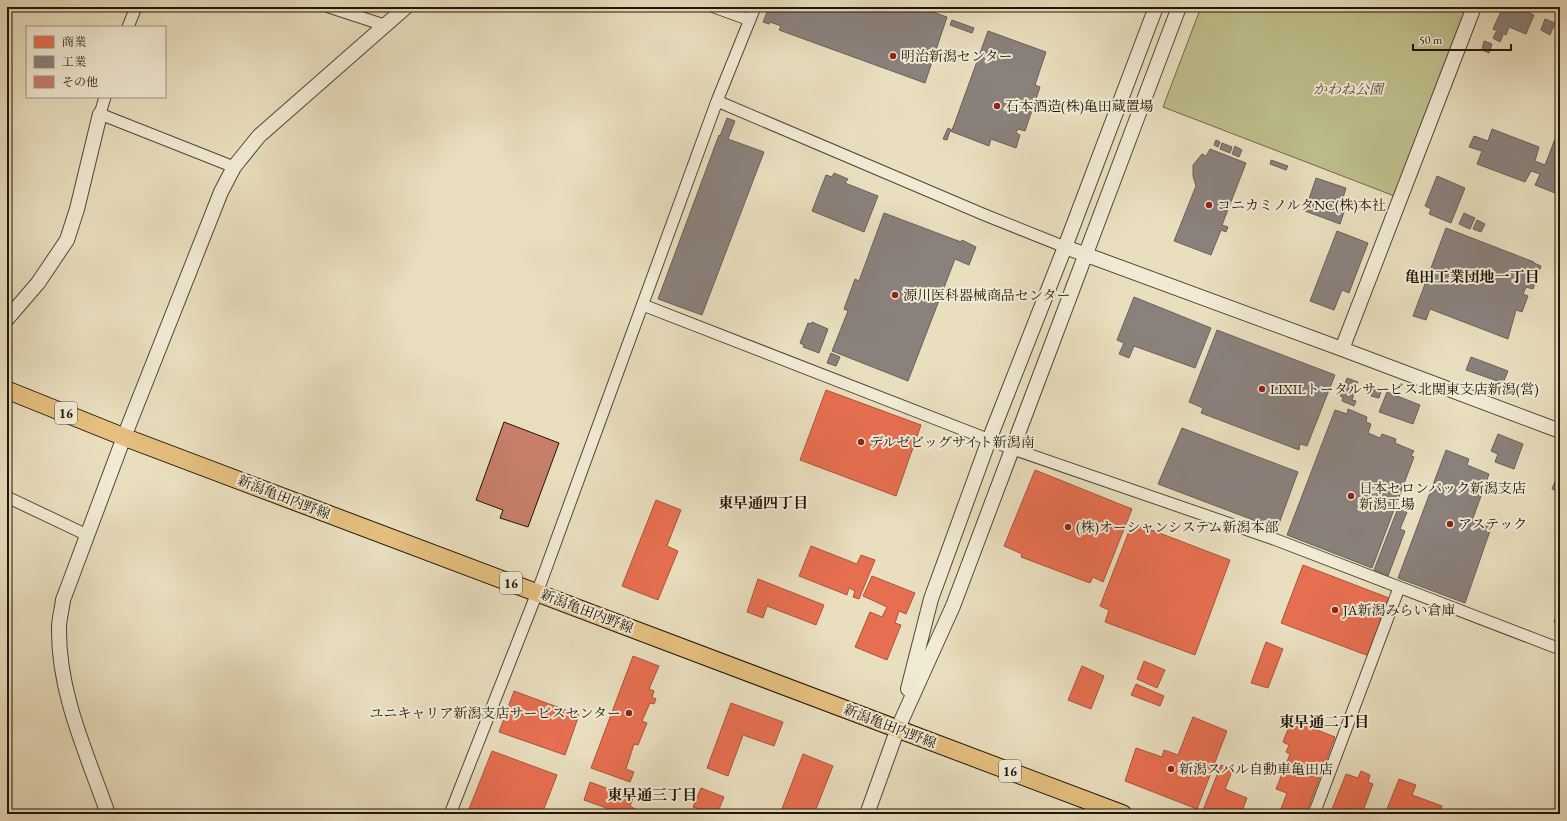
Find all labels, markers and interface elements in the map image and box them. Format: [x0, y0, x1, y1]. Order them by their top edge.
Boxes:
legend [26, 26, 166, 98]
scale bar [1413, 26, 1511, 52]
text: 50 m [1419, 32, 1443, 48]
text: 商業 [62, 34, 86, 50]
place label: 明治新潟センター [901, 47, 1012, 65]
marker: 明治新潟センター [888, 51, 898, 61]
text: 工業 [62, 54, 86, 70]
text: その他 [62, 74, 98, 90]
park label: かわね公園 [1313, 80, 1385, 98]
place label: 石本酒造(株)亀田蔵置場 [1005, 97, 1154, 115]
marker: 石本酒造(株)亀田蔵置場 [992, 101, 1002, 111]
place label: コニカミノルタNC(株)本社 [1217, 196, 1386, 214]
marker: コニカミノルタNC(株)本社 [1204, 200, 1214, 210]
district label: 亀田工業団地一丁目 [1404, 267, 1540, 286]
place label: 源川医科器械商品センター [903, 286, 1070, 304]
marker: 源川医科器械商品センター [890, 290, 900, 300]
place label: LIXILトータルサービス北関東支店新潟(営) [1270, 380, 1539, 398]
marker: LIXILトータルサービス北関東支店新潟(営) [1257, 384, 1267, 394]
road number: 16 [55, 402, 77, 424]
place label: デルゼビッグサイト新潟南 [869, 433, 1035, 451]
marker: デルゼビッグサイト新潟南 [856, 437, 866, 447]
street label: 新潟亀田内野線 [235, 471, 333, 523]
place label: 日本セロンパック新潟支店 新潟工場 [1359, 479, 1526, 513]
marker: 日本セロンパック新潟支店 新潟工場 [1346, 491, 1356, 501]
district label: 東早通四丁目 [718, 493, 808, 512]
place label: アステック [1458, 515, 1527, 533]
place label: (株)オーシャンシステム新潟本部 [1076, 518, 1279, 536]
marker: アステック [1445, 519, 1455, 529]
marker: (株)オーシャンシステム新潟本部 [1063, 522, 1073, 532]
road number: 16 [500, 572, 522, 594]
street label: 新潟亀田内野線 [538, 585, 636, 637]
place label: JA新潟みらい倉庫 [1342, 601, 1455, 619]
marker: JA新潟みらい倉庫 [1330, 605, 1340, 615]
street label: 新潟亀田内野線 [841, 700, 939, 752]
place label: ユニキャリア新潟支店サービスセンター [370, 704, 621, 722]
marker: ユニキャリア新潟支店サービスセンター [624, 708, 634, 718]
district label: 東早通二丁目 [1279, 712, 1369, 731]
road number: 16 [999, 760, 1021, 782]
place label: 新潟スバル自動車亀田店 [1179, 760, 1333, 778]
marker: 新潟スバル自動車亀田店 [1166, 764, 1176, 774]
district label: 東早通三丁目 [607, 785, 697, 804]

